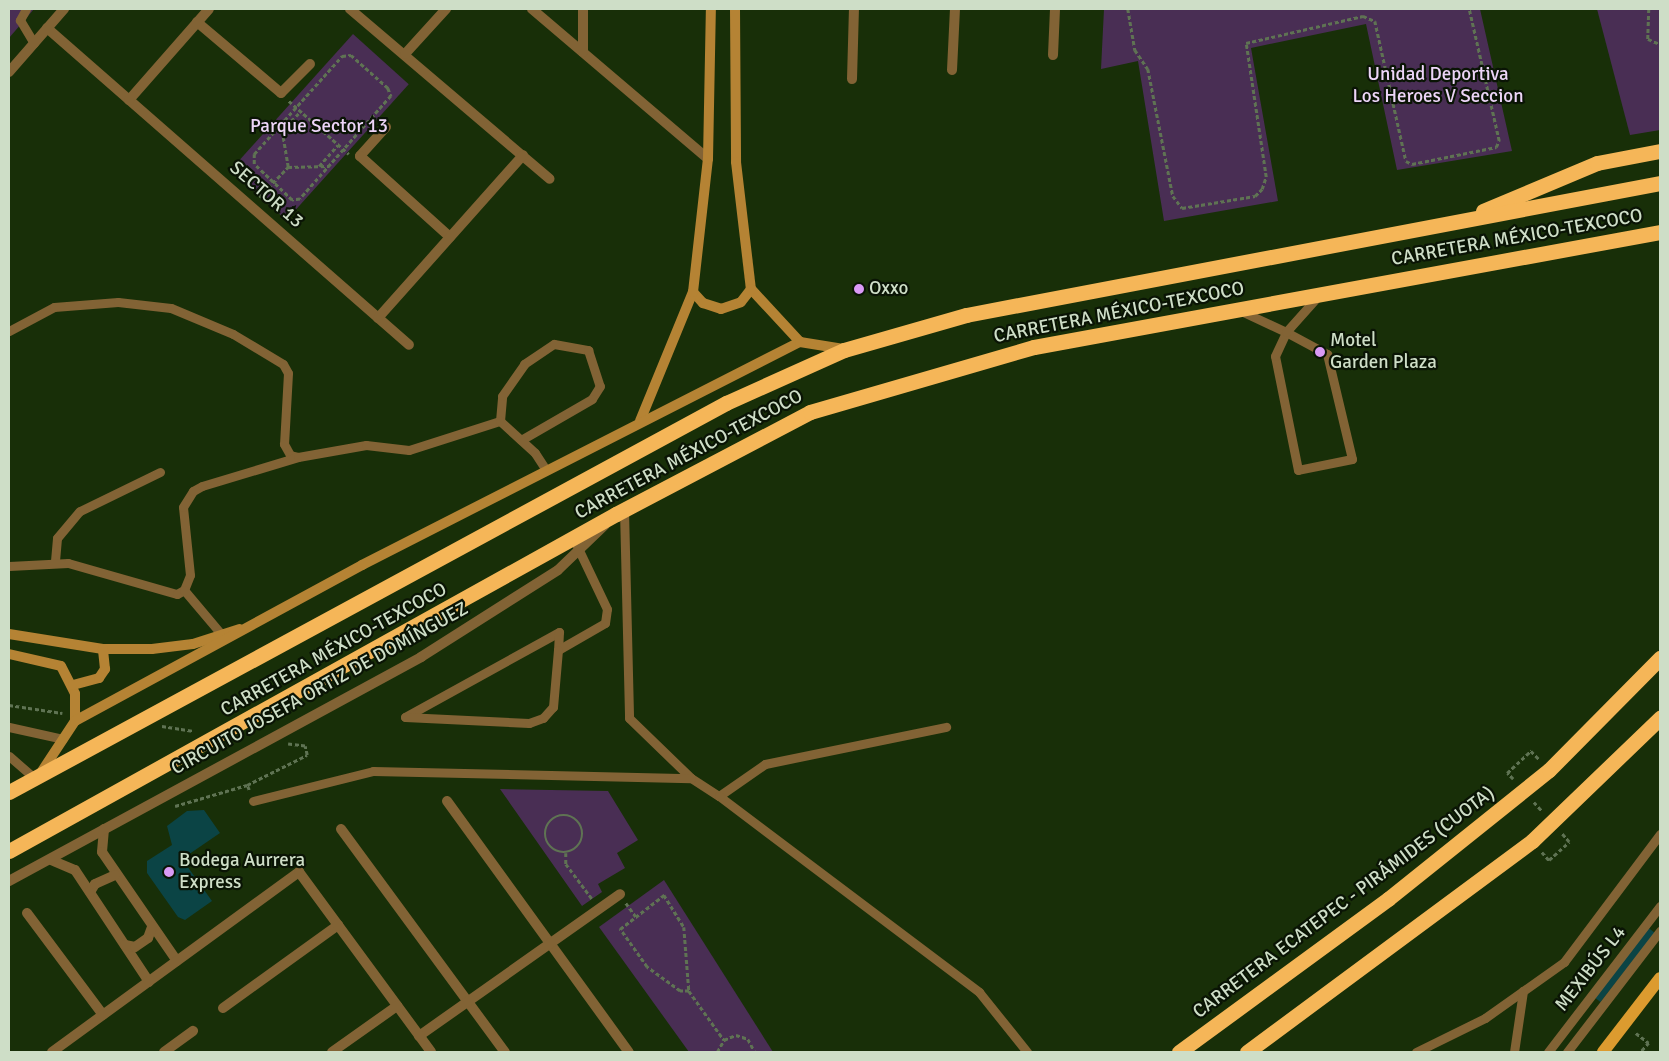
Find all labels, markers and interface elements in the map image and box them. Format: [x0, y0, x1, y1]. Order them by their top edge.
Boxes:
park label: Unidad Deportiva Los Heroes V Seccion [1352, 64, 1524, 108]
park label: Parque Sector 13 [250, 116, 388, 138]
street label: SECTOR 13 [225, 157, 307, 233]
street label: CARRETERA MÉXICO-TEXCOCO [1390, 205, 1644, 271]
place label: Oxxo [869, 278, 908, 300]
street label: CARRETERA MÉXICO-TEXCOCO [992, 278, 1246, 348]
marker: Oxxo [853, 283, 865, 295]
place label: Motel Garden Plaza [1330, 330, 1437, 374]
marker: Motel Garden Plaza [1314, 346, 1326, 358]
street label: CARRETERA MÉXICO-TEXCOCO [571, 385, 807, 525]
street label: CARRETERA MÉXICO-TEXCOCO [217, 578, 451, 722]
street label: CIRCUITO JOSEFA ORTIZ DE DOMÍNGUEZ [168, 598, 472, 780]
street label: CARRETERA ECATEPEC - PIRÁMIDES (CUOTA) [1189, 782, 1499, 1024]
place label: Bodega Aurrera Express [179, 850, 305, 894]
marker: Bodega Aurrera Express [163, 866, 175, 878]
street label: MEXIBÚS L4 [1551, 922, 1631, 1016]

